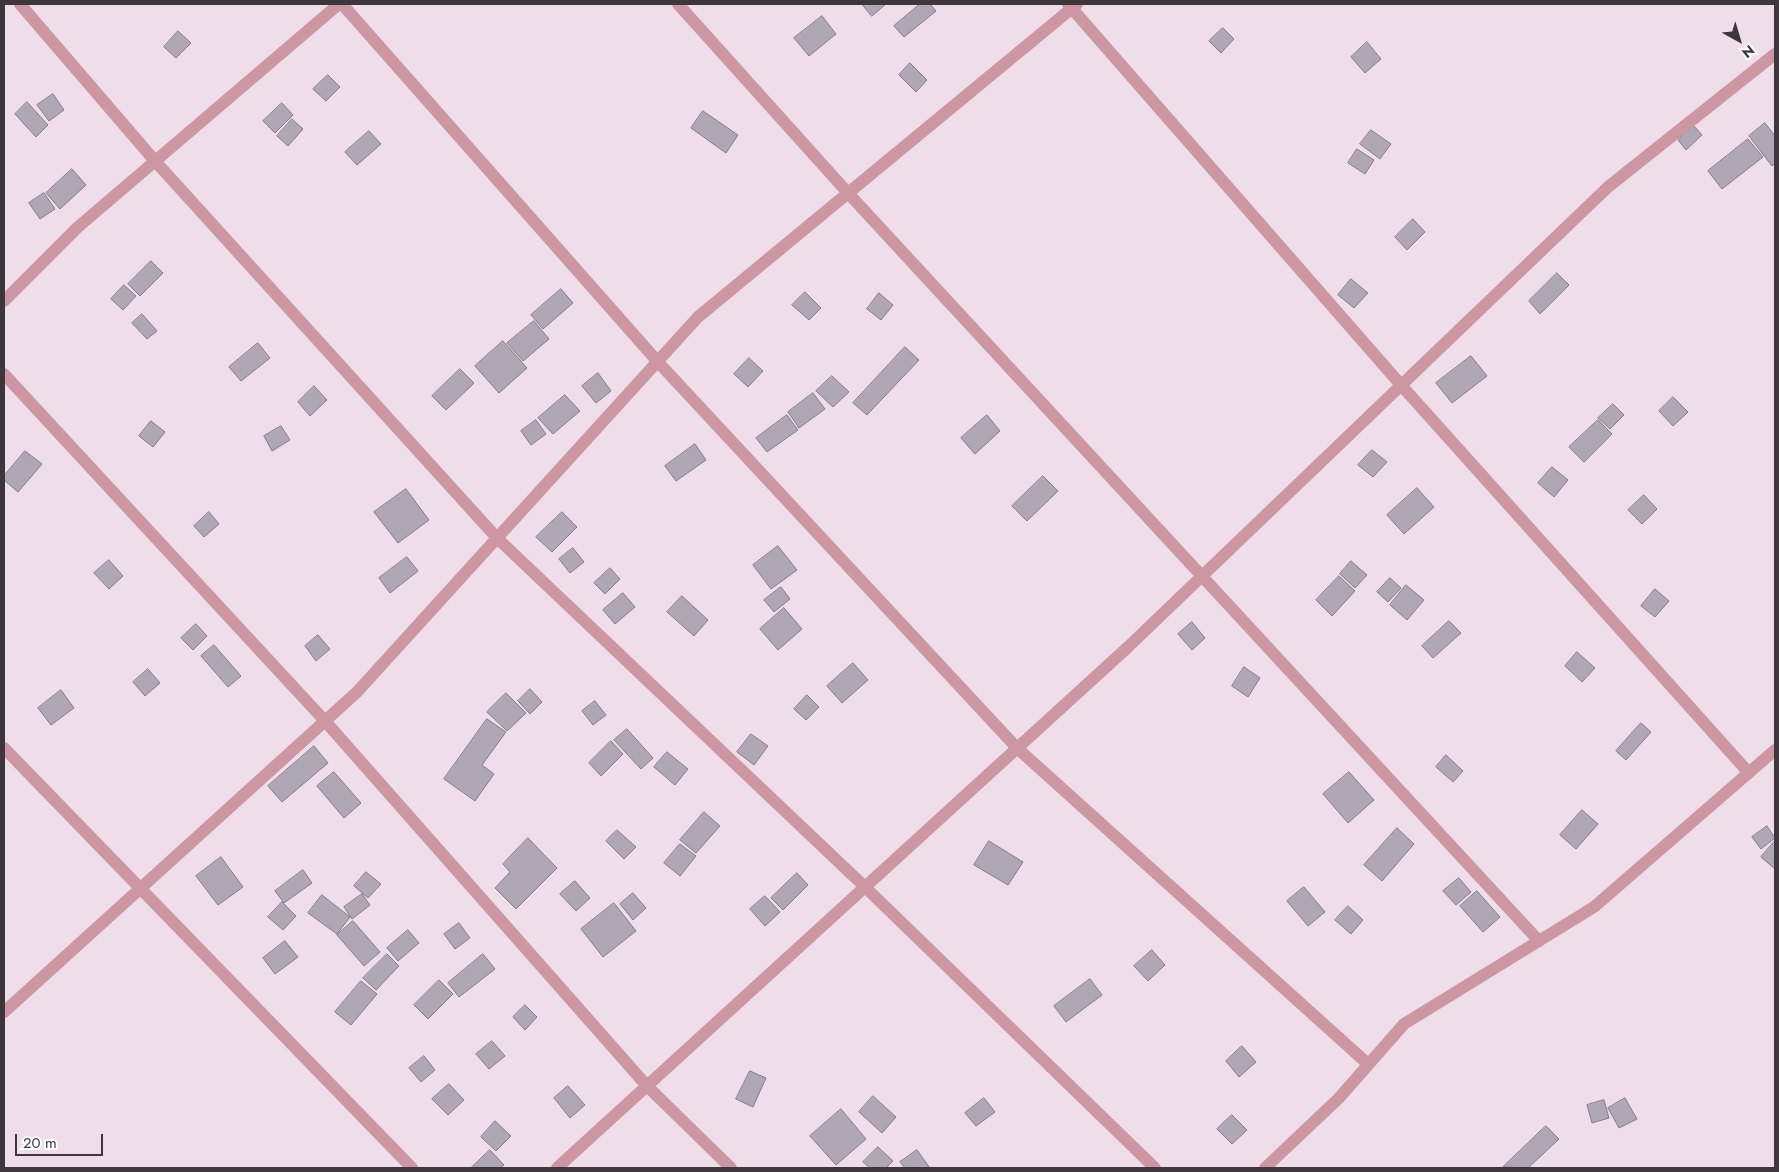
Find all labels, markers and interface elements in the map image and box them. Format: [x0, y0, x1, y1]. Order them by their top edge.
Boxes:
north arrow [1714, 15, 1764, 65]
text: N [1738, 40, 1759, 63]
scale bar [18, 1124, 105, 1156]
text: 20 m [23, 1132, 57, 1154]

